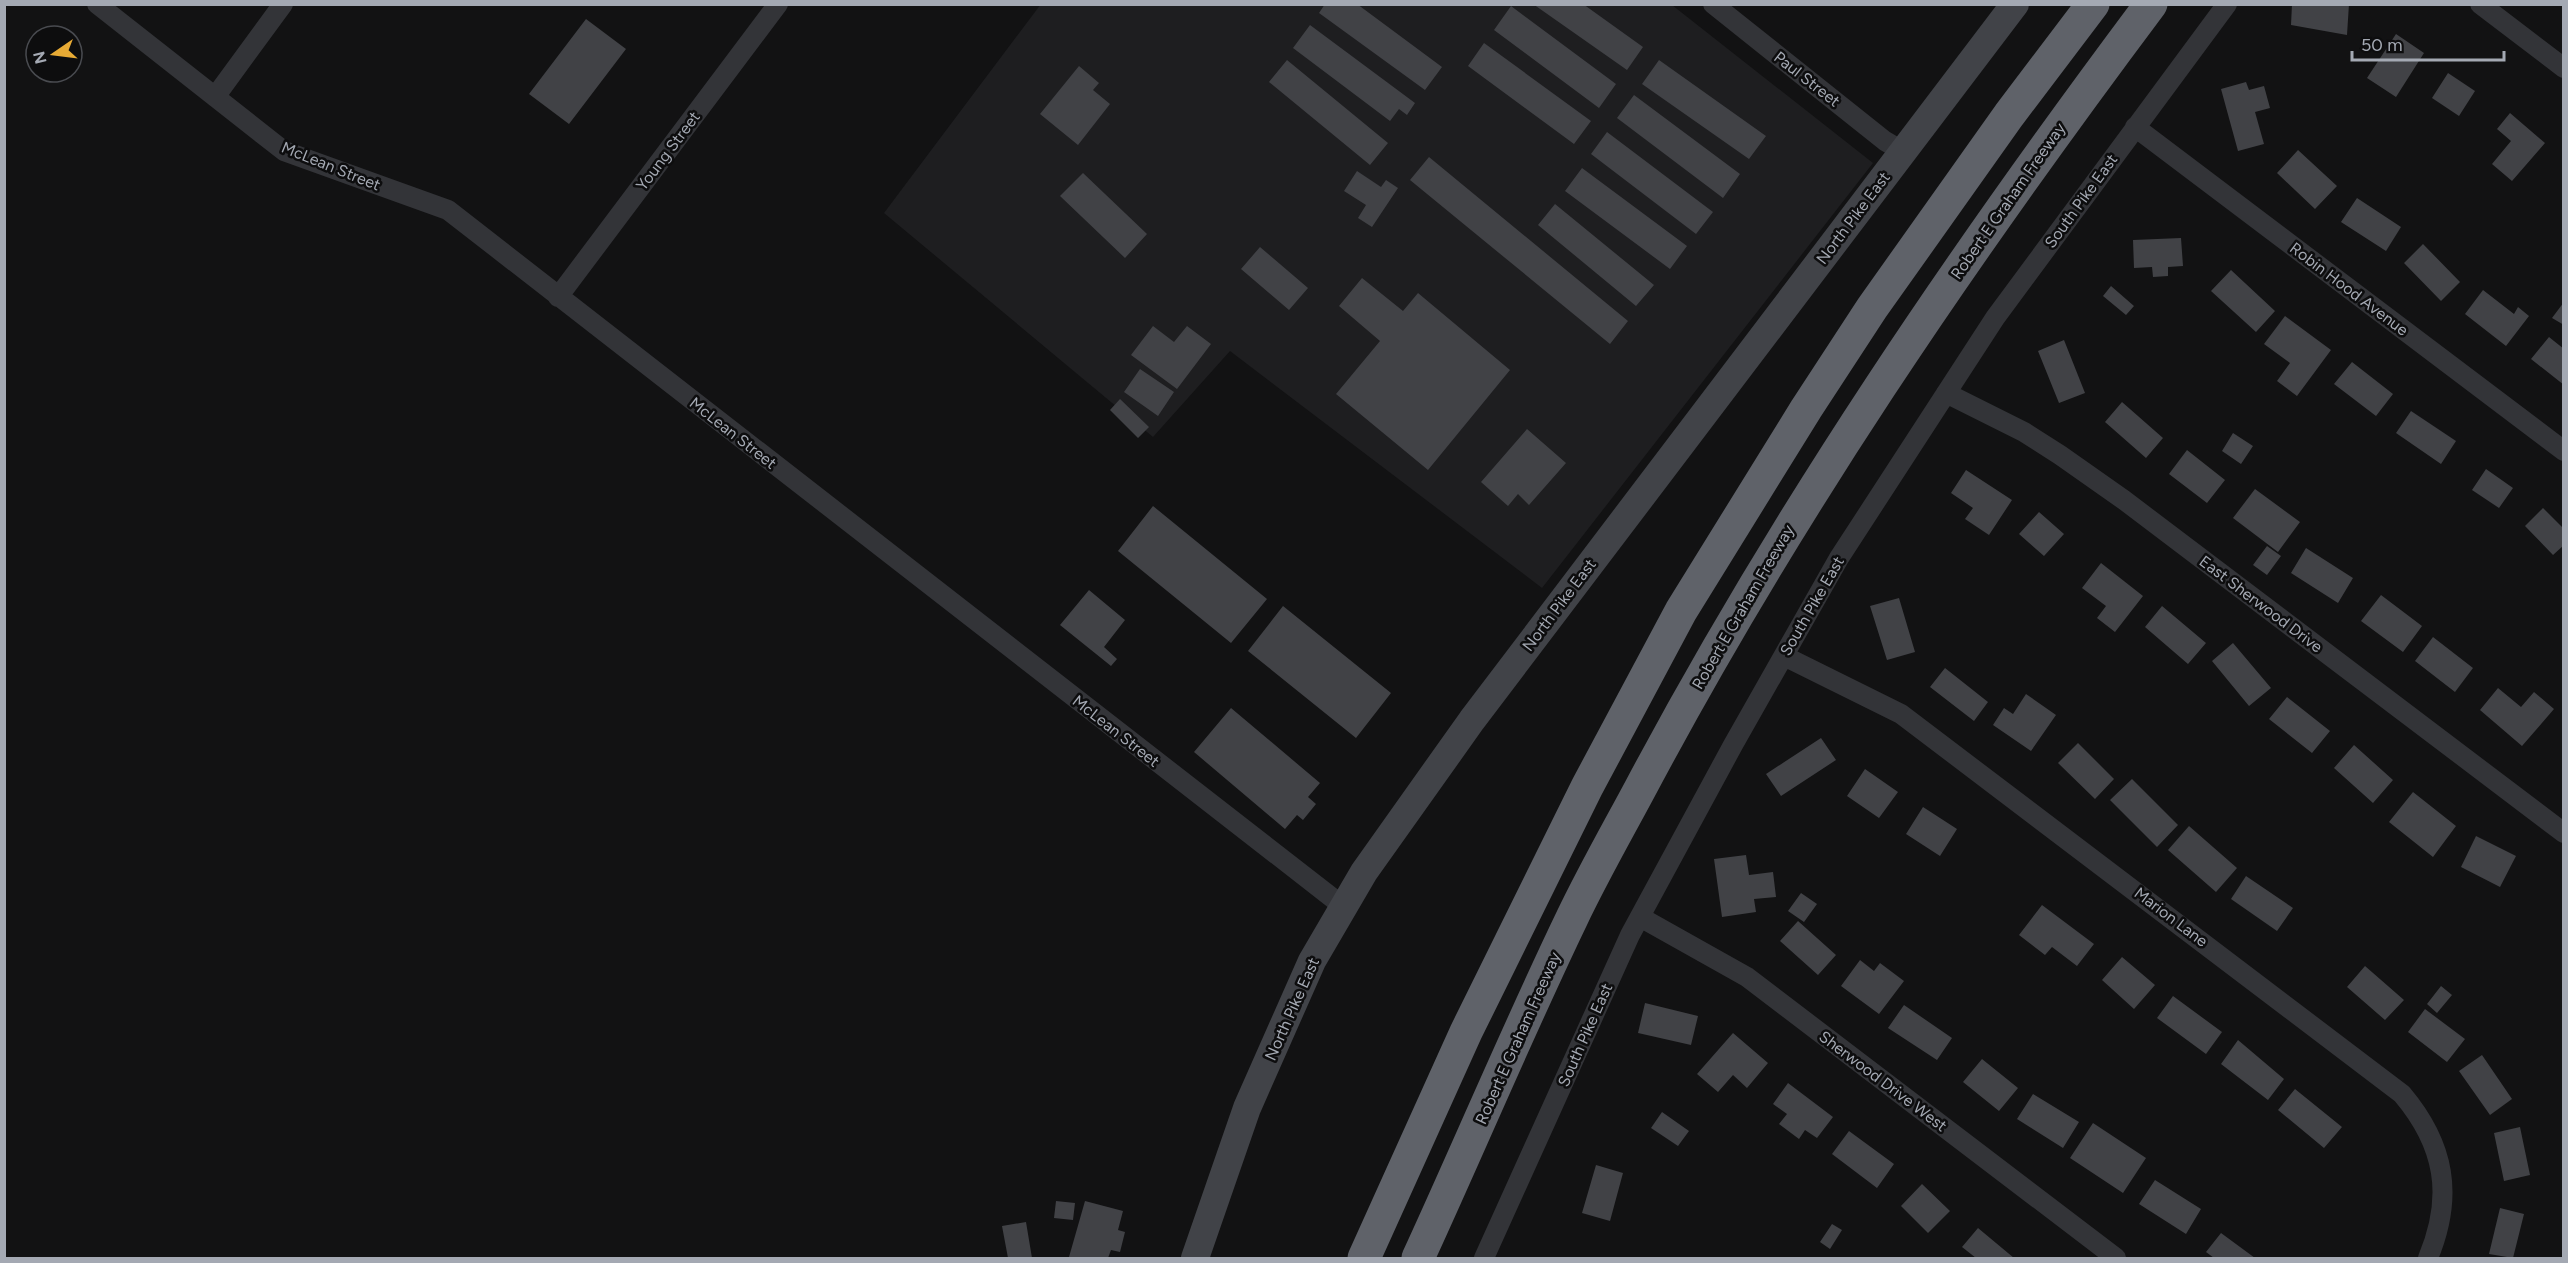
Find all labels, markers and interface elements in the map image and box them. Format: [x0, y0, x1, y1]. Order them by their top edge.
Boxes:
north arrow [24, 24, 84, 84]
scale bar [2352, 24, 2504, 62]
text: 50 m [2361, 34, 2403, 56]
street label: Paul Street [1770, 47, 1844, 111]
text: N [29, 49, 51, 66]
street label: Young Street [632, 108, 704, 194]
street label: Robert E Graham Freeway [1947, 119, 2070, 283]
street label: McLean Street [279, 138, 383, 194]
street label: South Pike East [2041, 150, 2121, 252]
street label: North Pike East [1812, 168, 1894, 268]
street label: Robin Hood Avenue [2286, 238, 2412, 340]
street label: McLean Street [686, 393, 780, 473]
street label: Robert E Graham Freeway [1688, 521, 1798, 693]
street label: East Sherwood Drive [2196, 552, 2327, 657]
street label: South Pike East [1776, 553, 1848, 659]
street label: North Pike East [1518, 555, 1600, 655]
street label: McLean Street [1069, 691, 1163, 771]
street label: Marion Lane [2130, 883, 2212, 951]
street label: Robert E Graham Freeway [1471, 948, 1565, 1127]
street label: North Pike East [1261, 955, 1323, 1063]
street label: South Pike East [1554, 980, 1616, 1090]
street label: Sherwood Drive West [1815, 1027, 1951, 1135]

